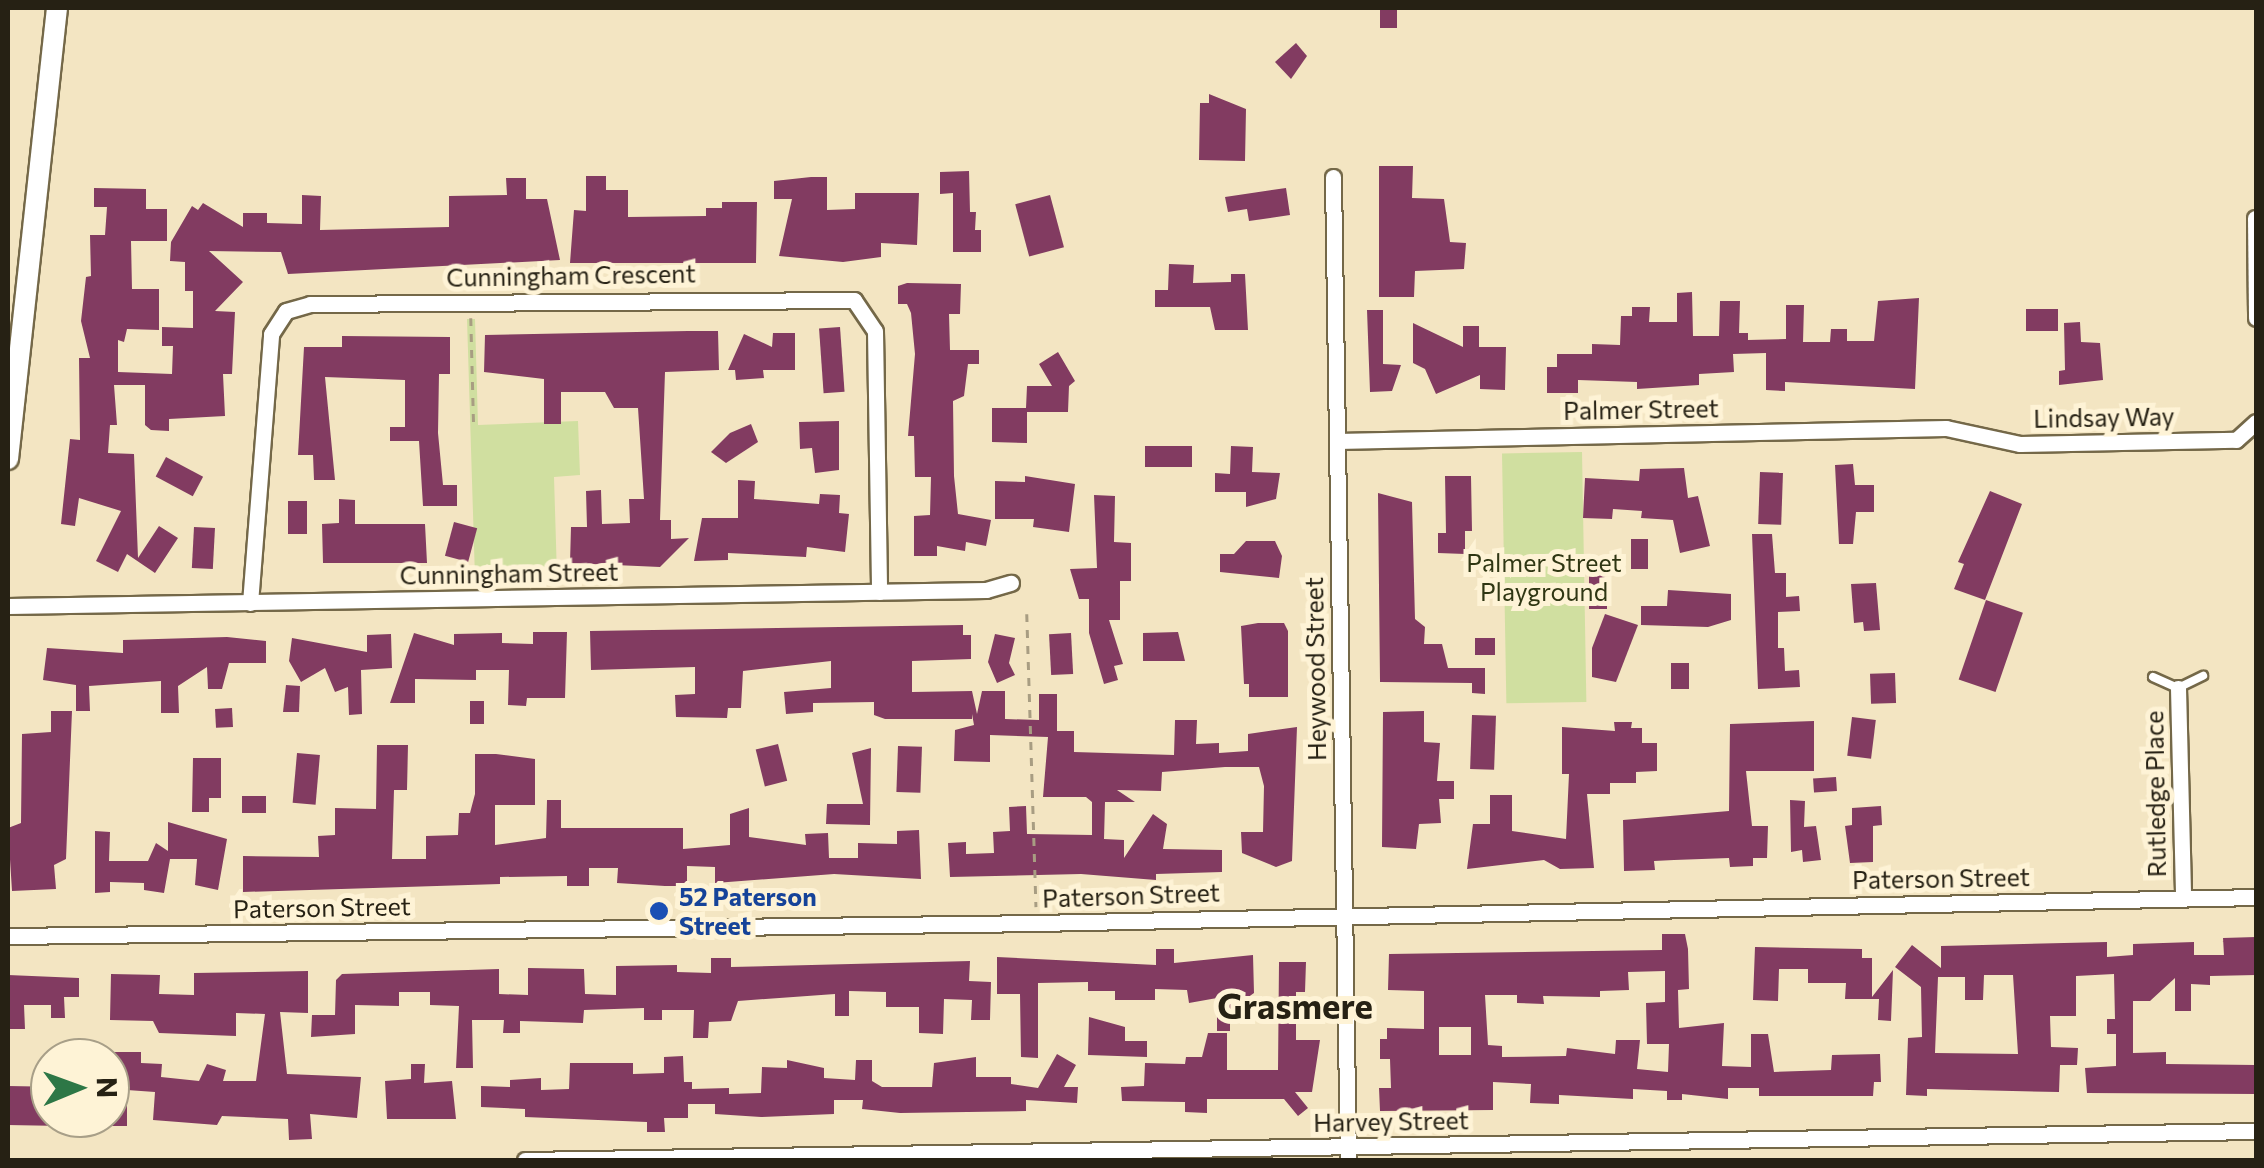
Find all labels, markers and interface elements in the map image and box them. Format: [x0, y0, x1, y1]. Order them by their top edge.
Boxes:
street label: Cunningham Crescent [446, 258, 696, 292]
street label: Palmer Street [1563, 393, 1719, 425]
street label: Lindsay Way [2033, 401, 2175, 433]
park label: Palmer Street Playground [1466, 548, 1622, 607]
street label: Cunningham Street [399, 556, 619, 590]
street label: Heywood Street [1298, 577, 1332, 761]
street label: Rutledge Place [2139, 710, 2171, 878]
street label: Paterson Street [1852, 861, 2030, 895]
street label: Paterson Street [1042, 877, 1220, 913]
place label: 52 Paterson Street [679, 882, 817, 941]
street label: Paterson Street [233, 890, 411, 924]
marker: 52 Paterson Street [648, 900, 670, 922]
district label: Grasmere [1217, 984, 1373, 1026]
north arrow [30, 1038, 130, 1138]
text: N [91, 1077, 125, 1098]
street label: Harvey Street [1313, 1105, 1469, 1137]

